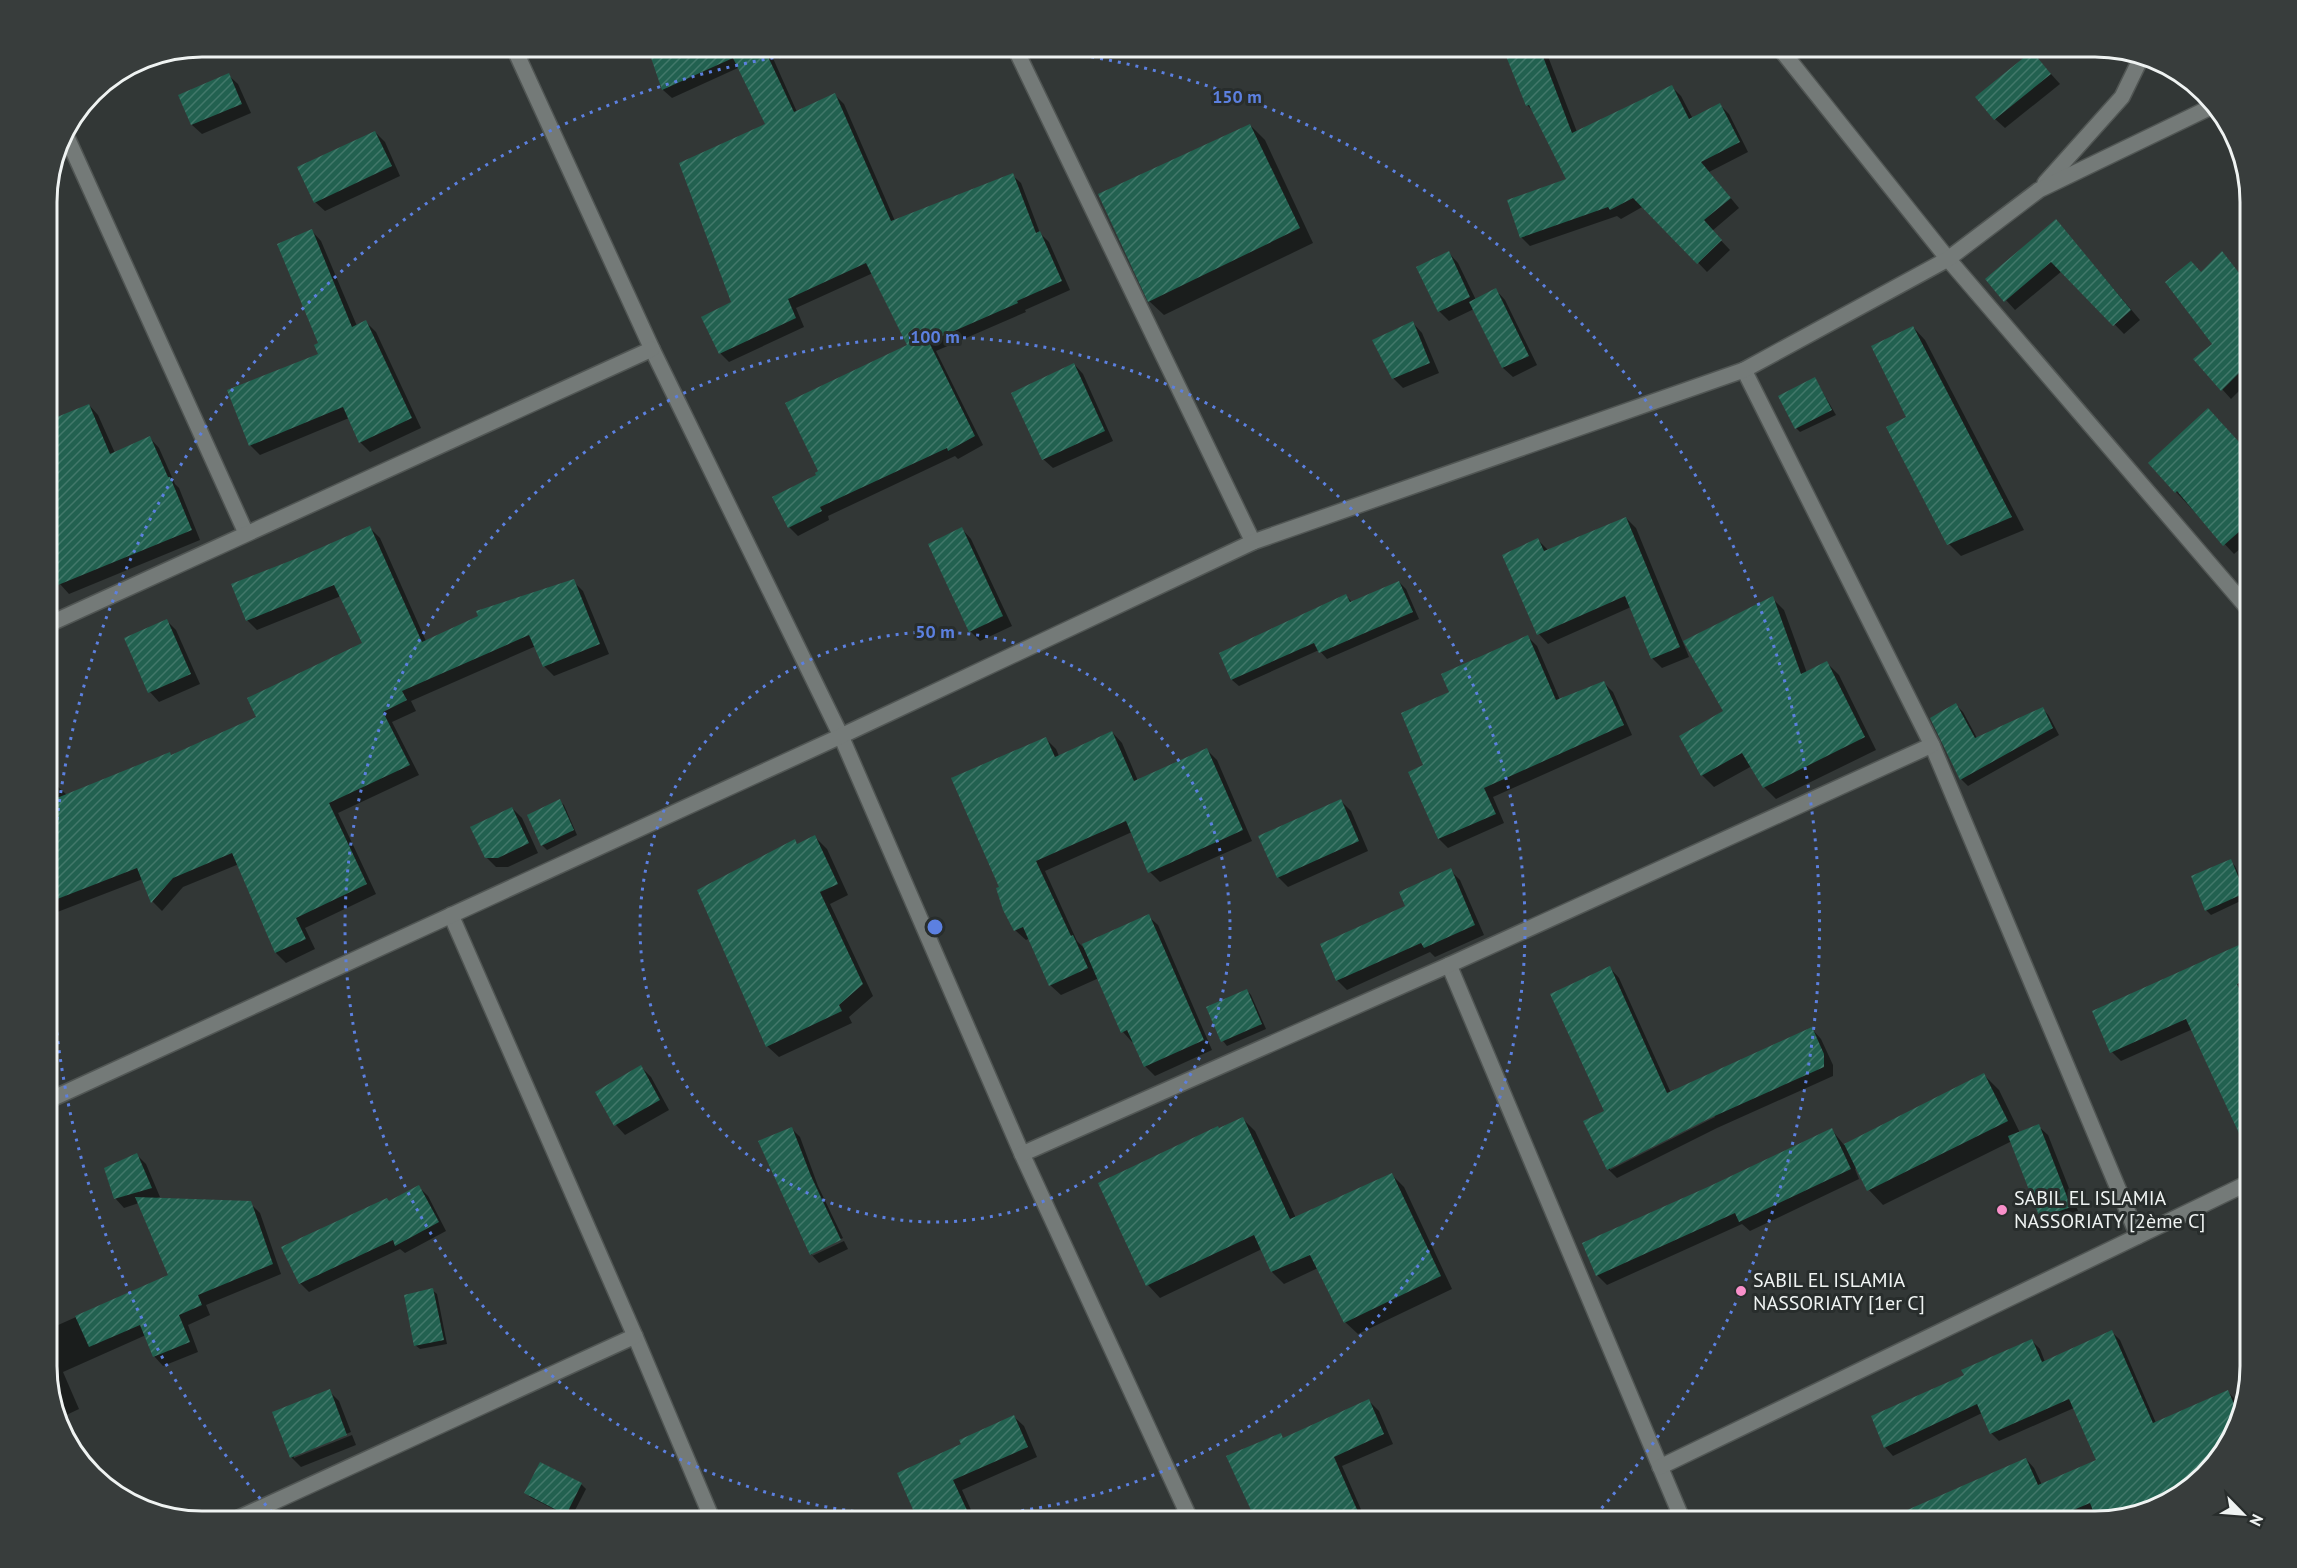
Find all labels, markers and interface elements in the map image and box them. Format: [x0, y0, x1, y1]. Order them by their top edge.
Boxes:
text: 150 m [1212, 85, 1262, 108]
text: 100 m [910, 325, 960, 348]
text: 50 m [915, 620, 955, 643]
centre of rings [925, 917, 945, 937]
place label: SABIL EL ISLAMIA NASSORIATY [2ème C] [2014, 1185, 2205, 1234]
marker: SABIL EL ISLAMIA NASSORIATY [2ème C] [1995, 1203, 2009, 1217]
place label: SABIL EL ISLAMIA NASSORIATY [1er C] [1753, 1267, 1925, 1316]
marker: SABIL EL ISLAMIA NASSORIATY [1er C] [1734, 1284, 1748, 1298]
north arrow [2213, 1484, 2273, 1544]
text: N [2245, 1511, 2268, 1529]

